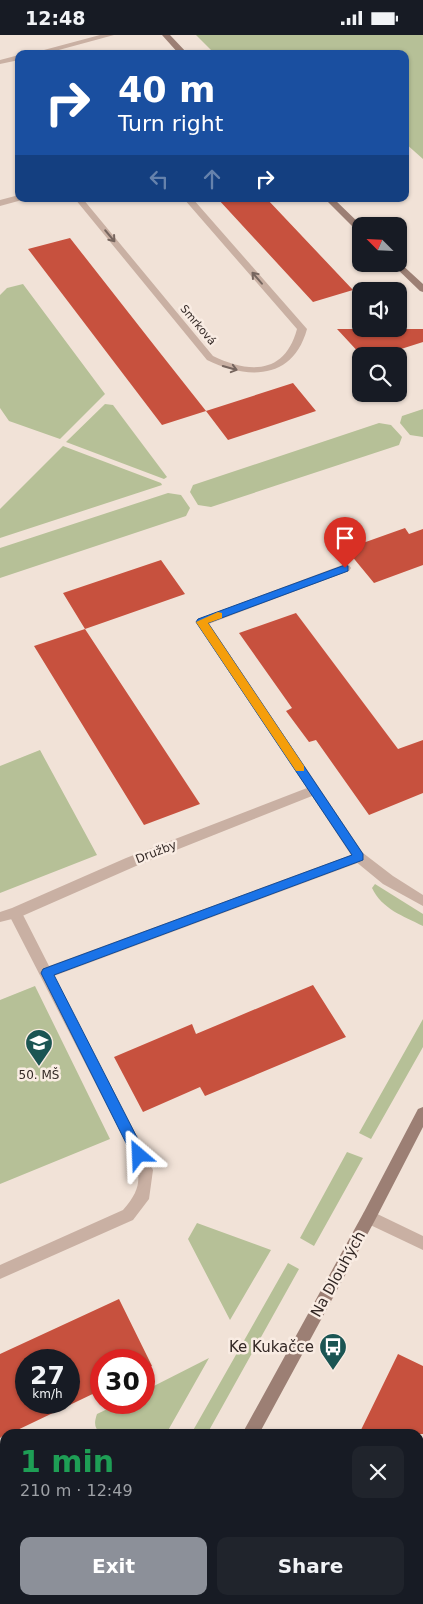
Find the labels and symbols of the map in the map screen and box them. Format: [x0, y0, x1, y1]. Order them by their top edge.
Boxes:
north arrow [352, 217, 408, 273]
one-way arrow [104, 230, 115, 243]
one-way arrow [252, 272, 263, 285]
street label: Smrková [178, 302, 218, 348]
one-way arrow [222, 363, 238, 373]
pin [324, 517, 366, 568]
street label: Družby [134, 838, 178, 866]
school or university icon: 50. MŠ [24, 1028, 54, 1067]
place label: 50. MŠ [19, 1067, 59, 1082]
position arrow [112, 1128, 164, 1180]
street label: Na Dlouhých [307, 1228, 369, 1320]
bus stop icon: Ke Kukačce [318, 1332, 348, 1371]
place label: Ke Kukačce [229, 1338, 314, 1356]
speed limit sign: 30 [90, 1349, 155, 1414]

